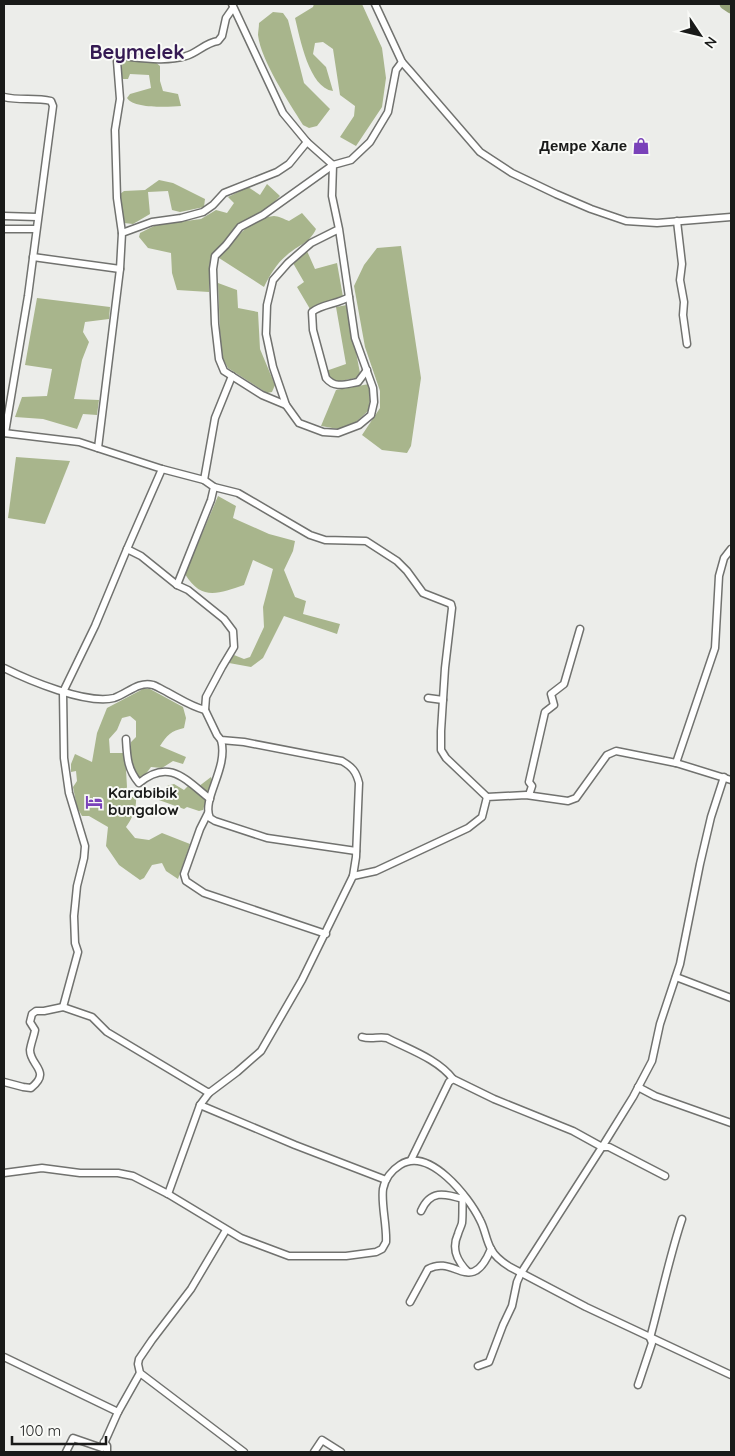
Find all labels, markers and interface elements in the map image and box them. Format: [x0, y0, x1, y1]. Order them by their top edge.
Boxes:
north arrow [675, 10, 725, 60]
text: N [700, 33, 721, 52]
district label: Beymelek [89, 39, 185, 64]
place label: Демре Хале [539, 136, 627, 155]
shop icon: Демре Хале [631, 136, 651, 156]
place label: Karabibik bungalow [108, 783, 179, 819]
hotel icon: Karabibik bungalow [84, 792, 104, 812]
scale bar [12, 1414, 106, 1446]
text: 100 m [20, 1421, 61, 1440]

